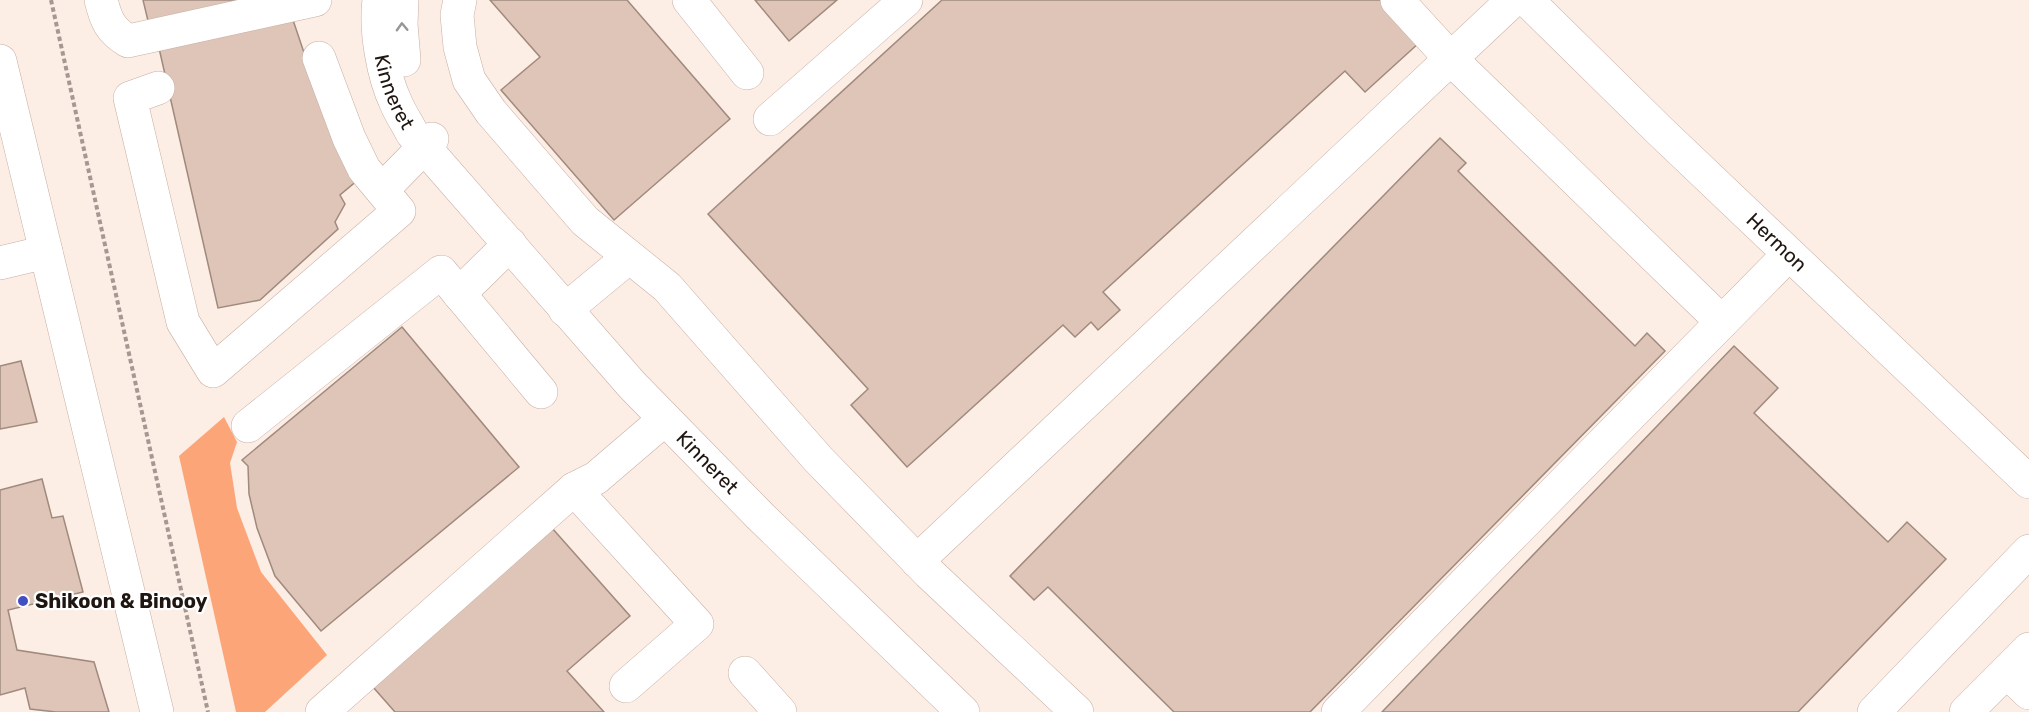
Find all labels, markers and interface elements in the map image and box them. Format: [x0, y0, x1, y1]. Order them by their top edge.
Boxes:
one-way arrow [395, 23, 408, 32]
street label: Kinneret [370, 52, 420, 134]
street label: Hermon [1742, 208, 1812, 277]
street label: Kinneret [671, 426, 744, 499]
place label: Shikoon & Binooy [35, 589, 208, 613]
marker: Shikoon & Binooy [16, 594, 30, 608]

